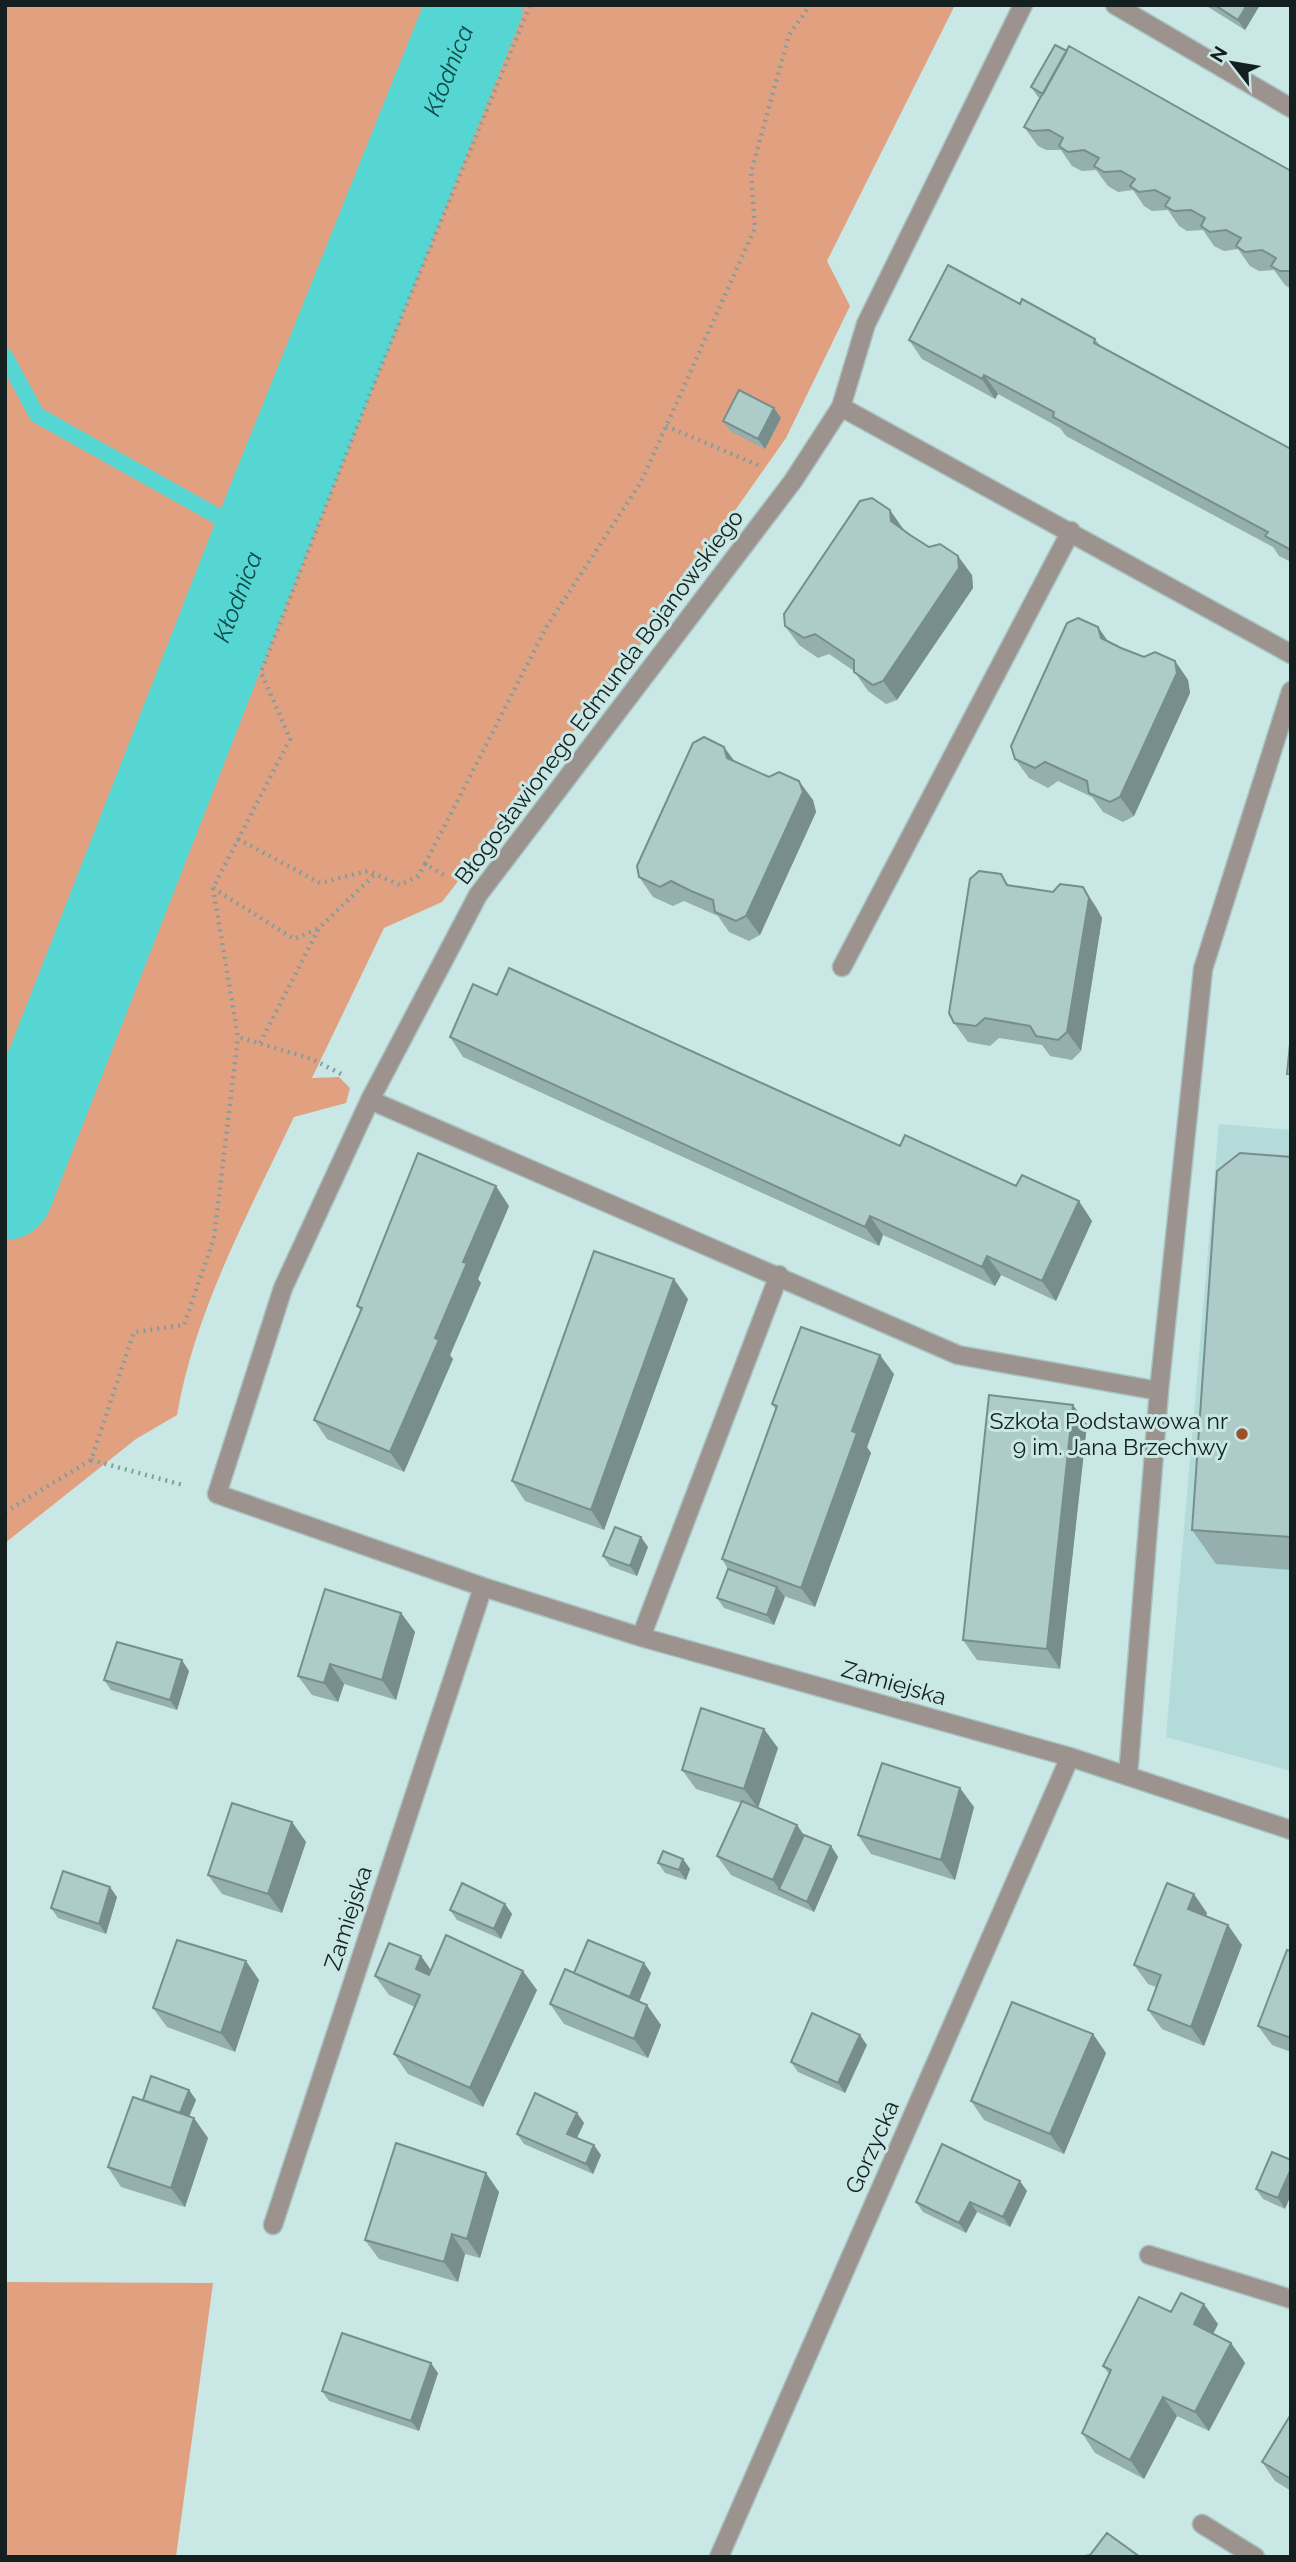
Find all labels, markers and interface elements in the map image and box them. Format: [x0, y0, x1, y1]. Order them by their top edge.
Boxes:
water label: Kłodnica [417, 21, 479, 120]
north arrow [1198, 28, 1268, 98]
text: N [1205, 42, 1232, 66]
street label: Błogosławionego Edmunda Bojanowskiego [449, 504, 748, 889]
water label: Kłodnica [206, 547, 268, 646]
place label: Szkoła Podstawowa nr 9 im. Jana Brzechwy [989, 1407, 1228, 1460]
marker: Szkoła Podstawowa nr 9 im. Jana Brzechwy [1234, 1426, 1250, 1442]
street label: Zamiejska [839, 1655, 950, 1710]
street label: Zamiejska [318, 1862, 377, 1973]
street label: Gorzycka [839, 2096, 904, 2197]

